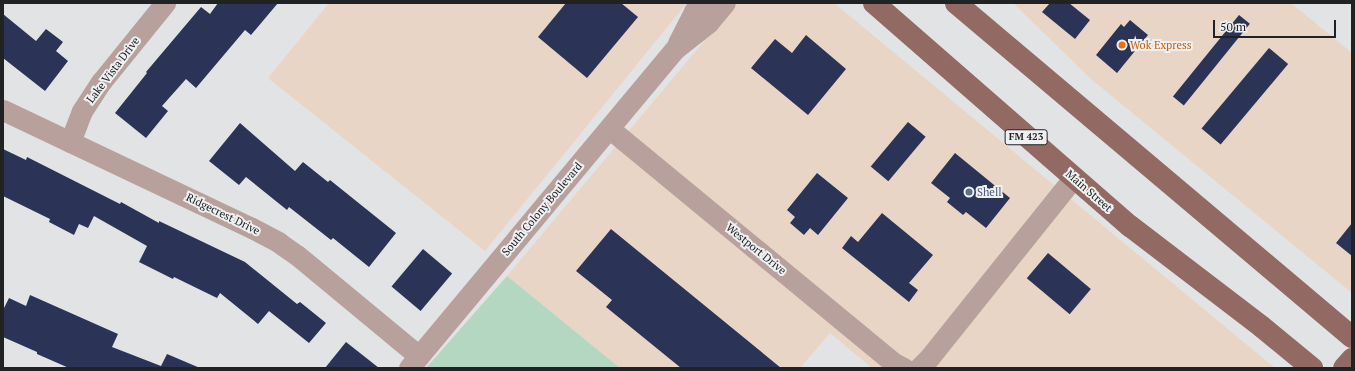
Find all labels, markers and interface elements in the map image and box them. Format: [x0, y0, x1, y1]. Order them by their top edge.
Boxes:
scale bar [1215, 12, 1338, 38]
text: 50 m [1220, 19, 1246, 34]
street label: Lake Vista Drive [84, 34, 142, 106]
place label: Wok Express [1130, 38, 1192, 52]
marker: Wok Express [1117, 40, 1127, 50]
road number: FM 423 [1004, 129, 1048, 145]
street label: South Colony Boulevard [499, 160, 585, 258]
street label: Main Street [1063, 167, 1115, 215]
place label: Shell [977, 185, 1002, 199]
marker: Shell [964, 187, 974, 197]
street label: Ridgecrest Drive [184, 190, 262, 238]
street label: Westport Drive [723, 221, 789, 277]

